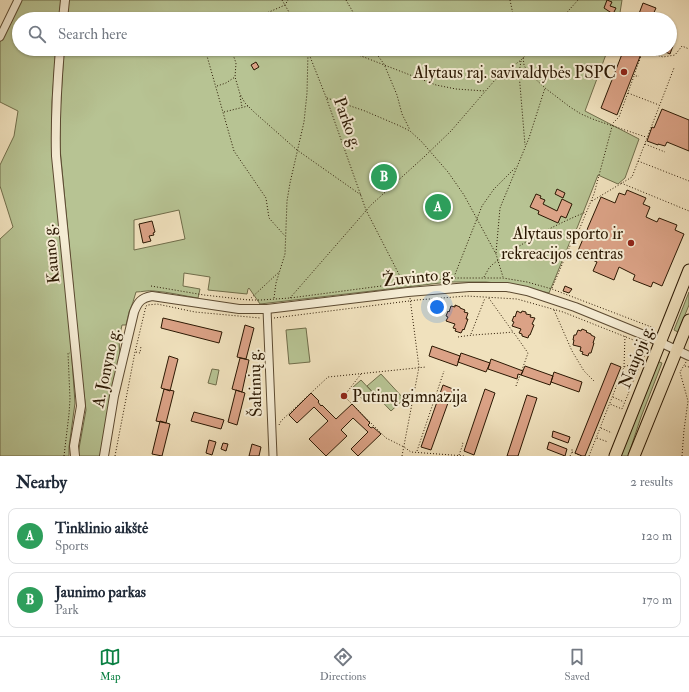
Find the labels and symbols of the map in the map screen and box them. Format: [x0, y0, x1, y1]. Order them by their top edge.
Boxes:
place label: Alytaus raj. savivaldybės PSPC [412, 62, 616, 84]
marker: Alytaus raj. savivaldybės PSPC [619, 67, 629, 77]
street label: Parko g. [329, 94, 367, 152]
pin: B [371, 162, 397, 192]
pin: A [425, 192, 451, 222]
street label: Kauno g. [37, 223, 65, 285]
place label: Alytaus sporto ir rekreacijos centras [501, 223, 624, 264]
marker: Alytaus sporto ir rekreacijos centras [626, 238, 636, 248]
street label: Žuvinto g. [381, 261, 454, 291]
your location [427, 297, 447, 317]
street label: Naujoji g. [614, 322, 658, 392]
street label: A. Jonyno g. [87, 326, 126, 411]
street label: Šaltinių g. [241, 349, 267, 417]
place label: Putinų gimnazija [352, 386, 468, 407]
marker: Putinų gimnazija [339, 391, 349, 401]

